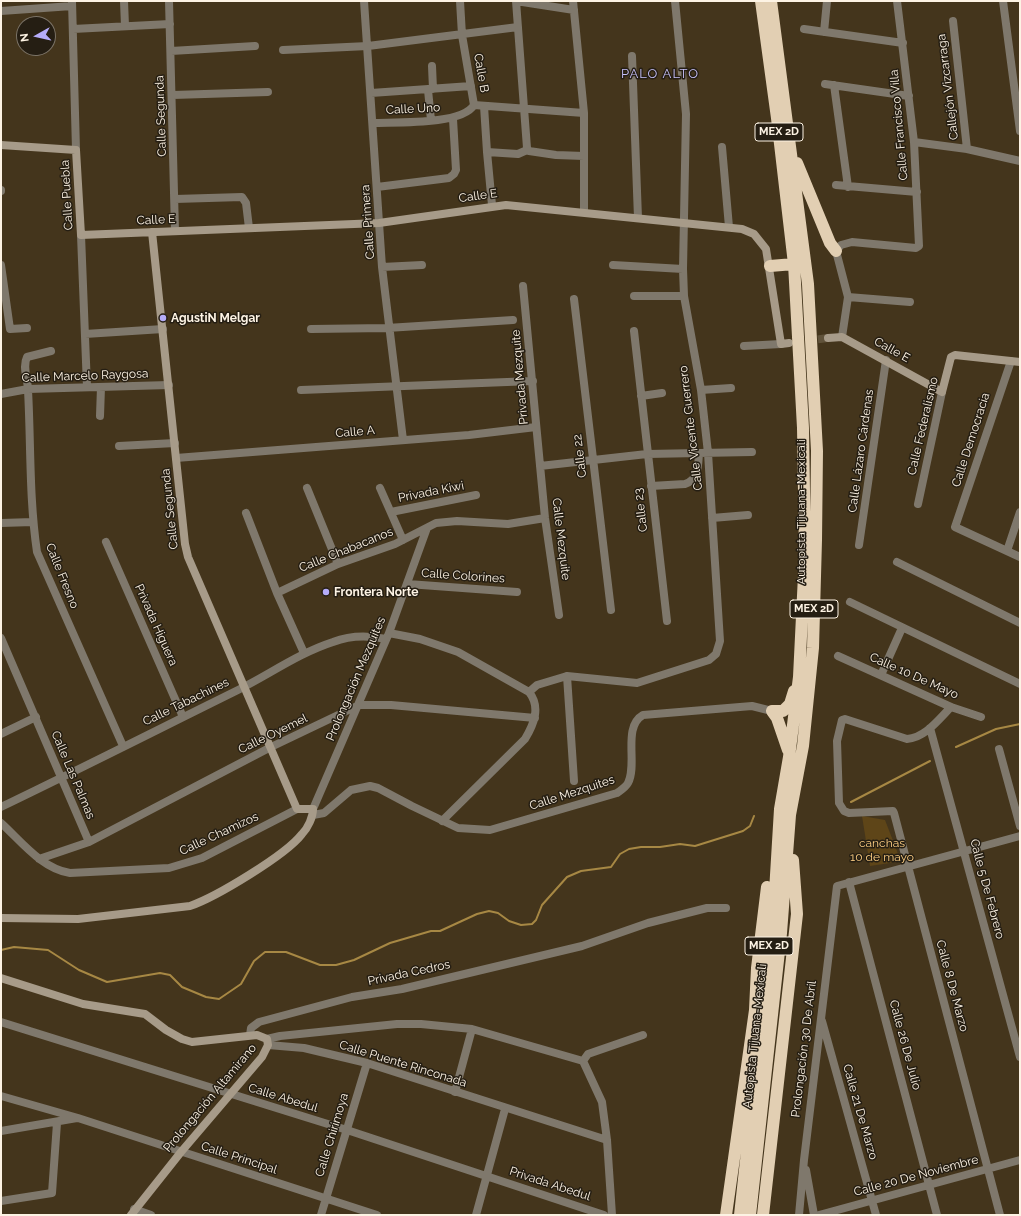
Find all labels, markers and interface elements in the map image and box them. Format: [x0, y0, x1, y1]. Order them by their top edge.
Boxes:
north arrow [16, 16, 56, 56]
text: N [18, 33, 32, 43]
street label: Callejón Vizcarraga [934, 33, 962, 141]
street label: Calle B [470, 52, 492, 94]
district label: PALO ALTO [621, 66, 699, 82]
street label: Calle Francisco Villa [887, 69, 911, 181]
street label: Calle Segunda [152, 75, 170, 157]
street label: Calle Uno [385, 100, 441, 118]
road number: MEX 2D [755, 123, 803, 141]
street label: Calle Puebla [58, 160, 76, 230]
street label: Calle Primera [358, 184, 378, 260]
street label: Calle E [458, 186, 498, 206]
street label: Calle E [136, 212, 176, 228]
place label: AgustiN Melgar [171, 311, 260, 325]
marker: AgustiN Melgar [158, 313, 168, 323]
street label: Privada Mezquite [509, 329, 531, 425]
street label: Calle E [872, 334, 912, 366]
street label: Calle Vicente Guerrero [676, 365, 706, 491]
street label: Calle Marcelo Raygosa [21, 367, 149, 385]
street label: Calle Federalismo [905, 376, 941, 476]
street label: Calle Lázaro Cárdenas [845, 388, 877, 514]
street label: Calle Democracia [949, 391, 993, 489]
street label: Calle A [335, 423, 375, 441]
street label: Calle 22 [570, 433, 590, 479]
street label: Autopista Tijuana-Mexicali [794, 439, 808, 585]
street label: Calle Segunda [159, 468, 181, 550]
street label: Privada Kiwi [397, 479, 465, 505]
street label: Calle 23 [631, 487, 651, 533]
street label: Calle Mezquite [549, 497, 573, 581]
street label: Calle Chabacanos [297, 525, 395, 575]
street label: Calle Fresno [42, 541, 82, 611]
street label: Calle Colorines [421, 566, 505, 586]
street label: Privada Higuera [132, 582, 180, 668]
place label: Frontera Norte [334, 585, 418, 599]
marker: Frontera Norte [321, 587, 331, 597]
road number: MEX 2D [790, 600, 838, 618]
street label: Prolongación Mezquites [323, 615, 389, 743]
street label: Calle 10 De Mayo [867, 650, 961, 702]
street label: Calle Tabachines [141, 675, 231, 729]
street label: Calle Oyemel [236, 711, 310, 757]
street label: Calle Las Palmas [48, 729, 98, 821]
street label: Calle Mezquites [528, 772, 616, 814]
street label: Calle Chamizos [177, 809, 261, 859]
park label: canchas 10 de mayo [850, 836, 914, 864]
street label: Calle 5 De Febrero [967, 837, 1007, 941]
road number: MEX 2D [745, 937, 793, 955]
street label: Calle 8 De Marzo [933, 939, 971, 1033]
street label: Privada Cedros [367, 957, 451, 989]
street label: Autopista Tijuana-Mexicali [740, 963, 770, 1109]
street label: Prolongación 30 De Abril [788, 980, 820, 1118]
street label: Calle 26 De Julio [886, 998, 924, 1092]
street label: Calle Puente Rinconada [337, 1038, 469, 1090]
street label: Prolongación Altamirano [161, 1041, 259, 1155]
street label: Calle 21 De Marzo [839, 1063, 881, 1161]
street label: Calle Abedul [247, 1081, 319, 1115]
street label: Calle Chirimoya [312, 1091, 352, 1179]
street label: Calle Principal [199, 1139, 279, 1177]
street label: Calle 20 De Noviembre [852, 1152, 980, 1200]
street label: Privada Abedul [508, 1164, 592, 1204]

